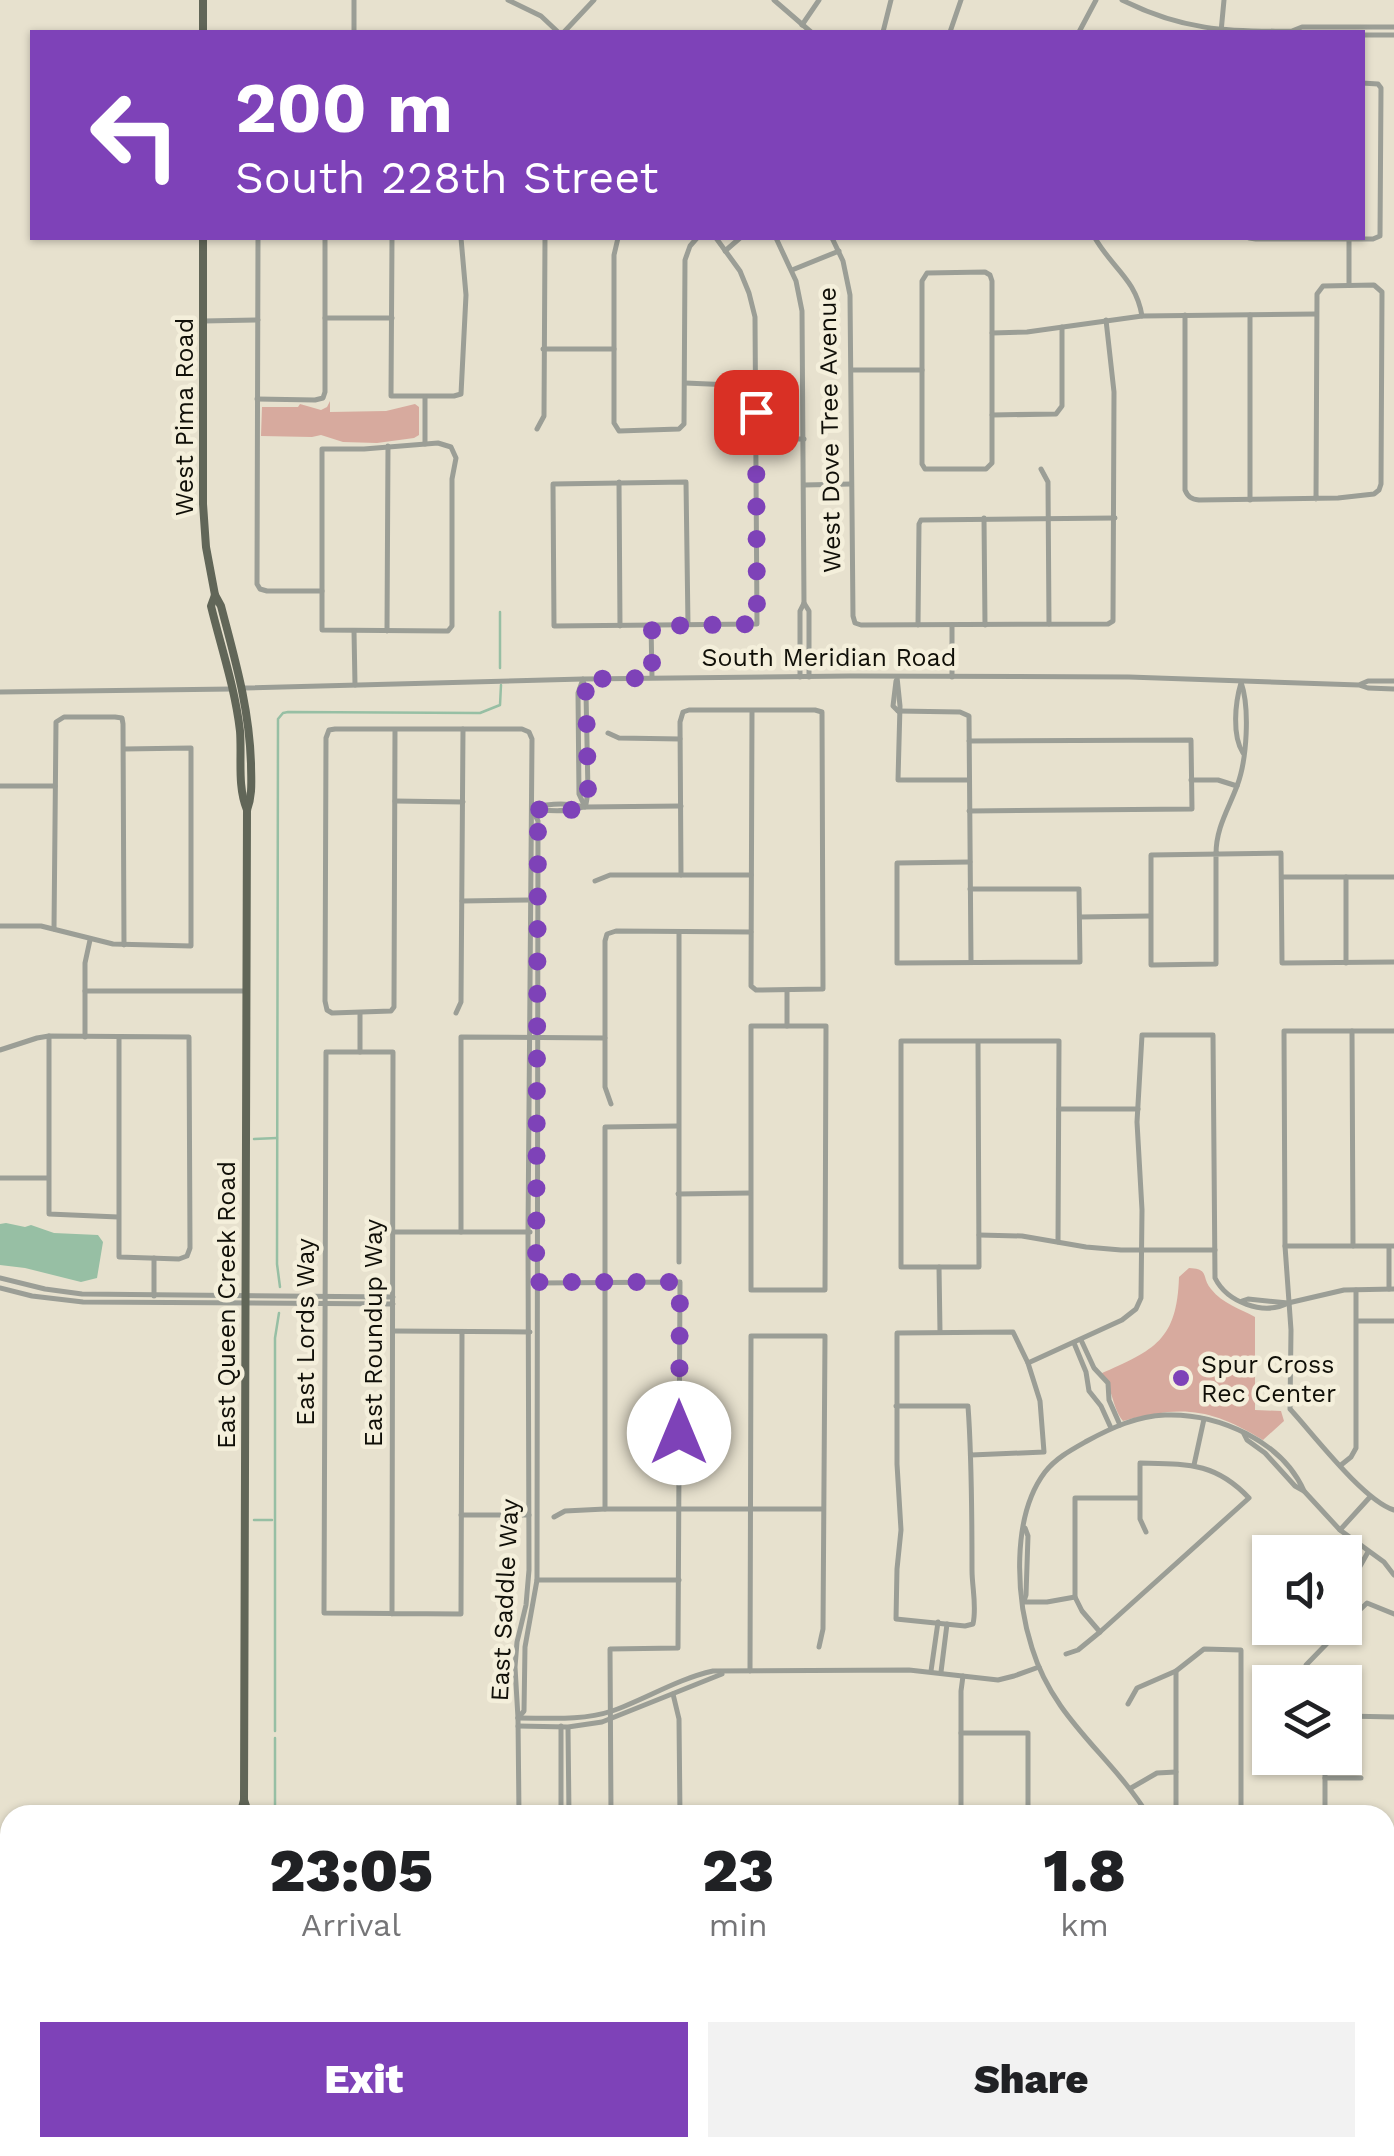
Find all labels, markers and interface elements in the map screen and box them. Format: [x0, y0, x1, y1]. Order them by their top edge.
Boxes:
text: 200 m [235, 67, 453, 149]
icon: left [70, 70, 200, 200]
text: South 228th Street [235, 151, 658, 204]
street label: West Dove Tree Avenue [813, 287, 846, 573]
street label: West Pima Road [170, 318, 199, 516]
pin [714, 370, 799, 455]
icon: arrive [729, 385, 784, 440]
street label: South Meridian Road [702, 643, 956, 672]
street label: East Queen Creek Road [212, 1161, 241, 1449]
street label: East Roundup Way [359, 1219, 388, 1447]
street label: East Lords Way [291, 1238, 320, 1426]
place label: Spur Cross Rec Center [1201, 1350, 1336, 1408]
marker: Spur Cross Rec Center [1170, 1367, 1192, 1389]
position arrow [627, 1381, 731, 1485]
street label: East Saddle Way [485, 1498, 524, 1702]
map controls [1252, 1535, 1362, 1775]
button: sound [1252, 1535, 1362, 1645]
button: layers [1252, 1665, 1362, 1775]
text: 23:05 [269, 1835, 433, 1906]
text: 23 [702, 1835, 774, 1906]
text: 1.8 [1043, 1835, 1126, 1906]
text: Arrival [301, 1906, 401, 1944]
text: min [709, 1906, 767, 1944]
text: km [1060, 1906, 1109, 1944]
button: Exit [40, 2022, 688, 2137]
button: Share [708, 2022, 1355, 2137]

